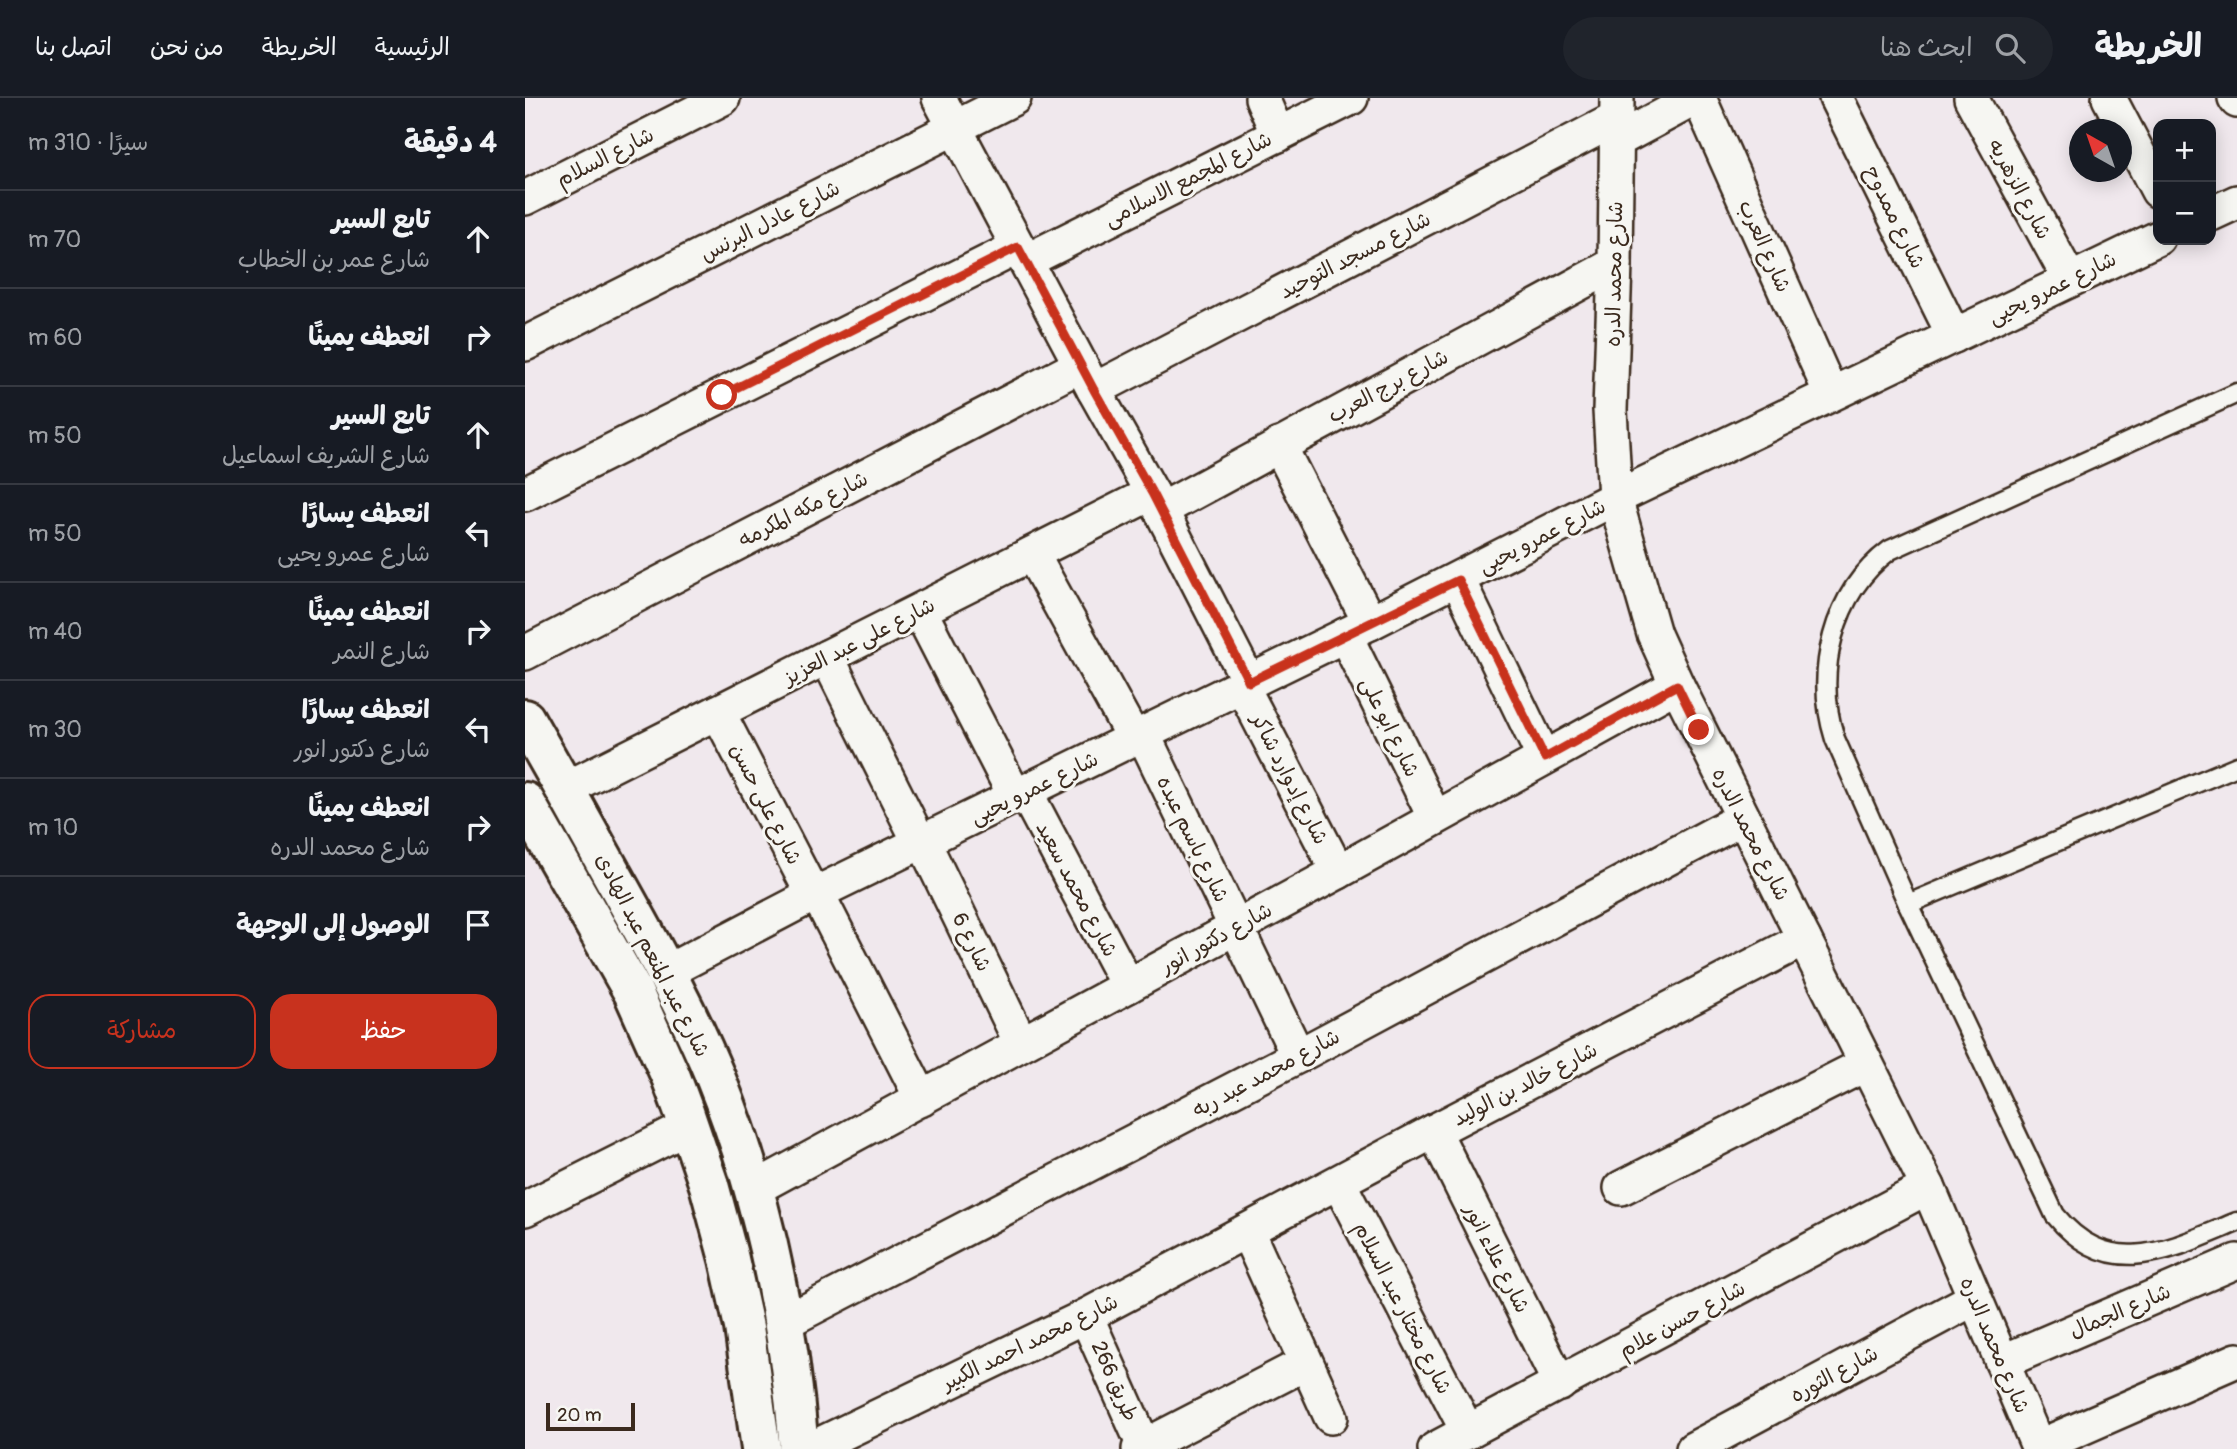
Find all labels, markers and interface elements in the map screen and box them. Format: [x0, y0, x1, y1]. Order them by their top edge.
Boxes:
search box [1563, 17, 2053, 80]
text: الخريطة [2095, 26, 2202, 67]
icon: search [1991, 29, 2029, 67]
text: ابحث هنا [1880, 32, 1973, 64]
text: اتصل بنا [35, 33, 112, 62]
text: من نحن [150, 33, 224, 62]
text: الخريطة [262, 33, 337, 62]
text: الرئيسية [375, 33, 450, 62]
north arrow [2069, 119, 2132, 182]
map controls [2153, 119, 2216, 245]
button: + [2153, 119, 2216, 182]
street label: شارع السلام [552, 121, 660, 195]
text: 4 دقيقة [404, 124, 497, 161]
street label: شارع المجمع الاسلامى [1100, 125, 1277, 234]
text: سيرًا · 310 m [28, 128, 148, 157]
street label: شارع الزهريه [1981, 134, 2057, 245]
street label: شارع ممدوح [1857, 161, 1931, 274]
street label: شارع عادل البرنس [696, 175, 845, 269]
button: − [2153, 182, 2216, 245]
street label: شارع العرب [1731, 196, 1797, 297]
street label: شارع محمد الدره [1600, 201, 1630, 347]
text: تابع السير [332, 204, 430, 236]
street label: شارع مسجد التوحيد [1275, 206, 1436, 306]
icon: ahead [459, 220, 497, 258]
text: 70 m [28, 225, 81, 254]
text: شارع عمر بن الخطاب [238, 245, 430, 274]
street label: شارع عمرو يحيى [1984, 246, 2121, 332]
icon: right [459, 318, 497, 356]
text: انعطف يمينًا [308, 321, 430, 353]
text: 60 m [28, 323, 83, 352]
street label: شارع برج العرب [1323, 343, 1454, 430]
route start [706, 379, 737, 410]
text: تابع السير [332, 400, 430, 432]
icon: ahead [459, 416, 497, 454]
text: 50 m [28, 421, 82, 450]
text: شارع الشريف اسماعيل [222, 441, 430, 470]
street label: شارع مكه المكرمه [734, 465, 873, 555]
street label: شارع عمرو يحيى [1474, 493, 1611, 581]
text: انعطف يسارًا [301, 498, 430, 530]
icon: left [459, 514, 497, 552]
text: 50 m [28, 519, 82, 548]
text: شارع عمرو يحيى [277, 539, 430, 568]
street label: شارع على عبد العزيز [777, 591, 940, 693]
text: انعطف يمينًا [308, 596, 430, 628]
icon: right [459, 612, 497, 650]
text: 40 m [28, 617, 83, 646]
text: شارع النمر [333, 637, 430, 666]
street label: شارع ابو على [1353, 673, 1425, 782]
text: انعطف يسارًا [301, 694, 430, 726]
street label: شارع إدوارد شاكر [1243, 708, 1334, 850]
icon: left [459, 710, 497, 748]
route end [1683, 714, 1714, 745]
text: 30 m [28, 715, 82, 744]
text: شارع دكتور انور [294, 735, 430, 764]
street label: شارع على حسن [723, 739, 808, 870]
street label: شارع عمرو يحيى [966, 746, 1103, 832]
street label: شارع محمد الدره [1705, 763, 1796, 906]
street label: شارع باسم عبده [1148, 771, 1235, 908]
text: انعطف يمينًا [308, 792, 430, 824]
icon: right [459, 808, 497, 846]
text: 10 m [28, 813, 78, 842]
street label: شارع محمد سعيد [1029, 817, 1124, 962]
text: شارع محمد الدره [270, 833, 430, 862]
street label: شارع عبد المنعم عبد الهادى [588, 849, 716, 1063]
street label: شارع دكتور انور [1154, 896, 1278, 982]
icon: arrive [459, 906, 497, 944]
street label: شارع 6 [945, 908, 997, 977]
text: الوصول إلى الوجهة [236, 909, 430, 941]
button: مشاركة [28, 994, 256, 1069]
button: حفظ [270, 994, 497, 1069]
street label: شارع محمد عبد ربه [1188, 1023, 1345, 1125]
street label: شارع خالد بن الوليد [1448, 1036, 1603, 1133]
street label: شارع علاء انور [1456, 1198, 1536, 1318]
street label: شارع مختار عبد السلام [1346, 1218, 1458, 1400]
street label: شارع محمد الدره [1953, 1273, 2035, 1418]
street label: شارع حسن علام [1614, 1275, 1751, 1366]
street label: شارع الجمال [2066, 1278, 2175, 1346]
street label: شارع محمد احمد الكبير [936, 1288, 1123, 1399]
street label: طريق 266 [1085, 1337, 1144, 1425]
street label: شارع الثوره [1786, 1340, 1883, 1410]
scale bar [546, 1400, 635, 1432]
text: 20 m [557, 1403, 602, 1427]

